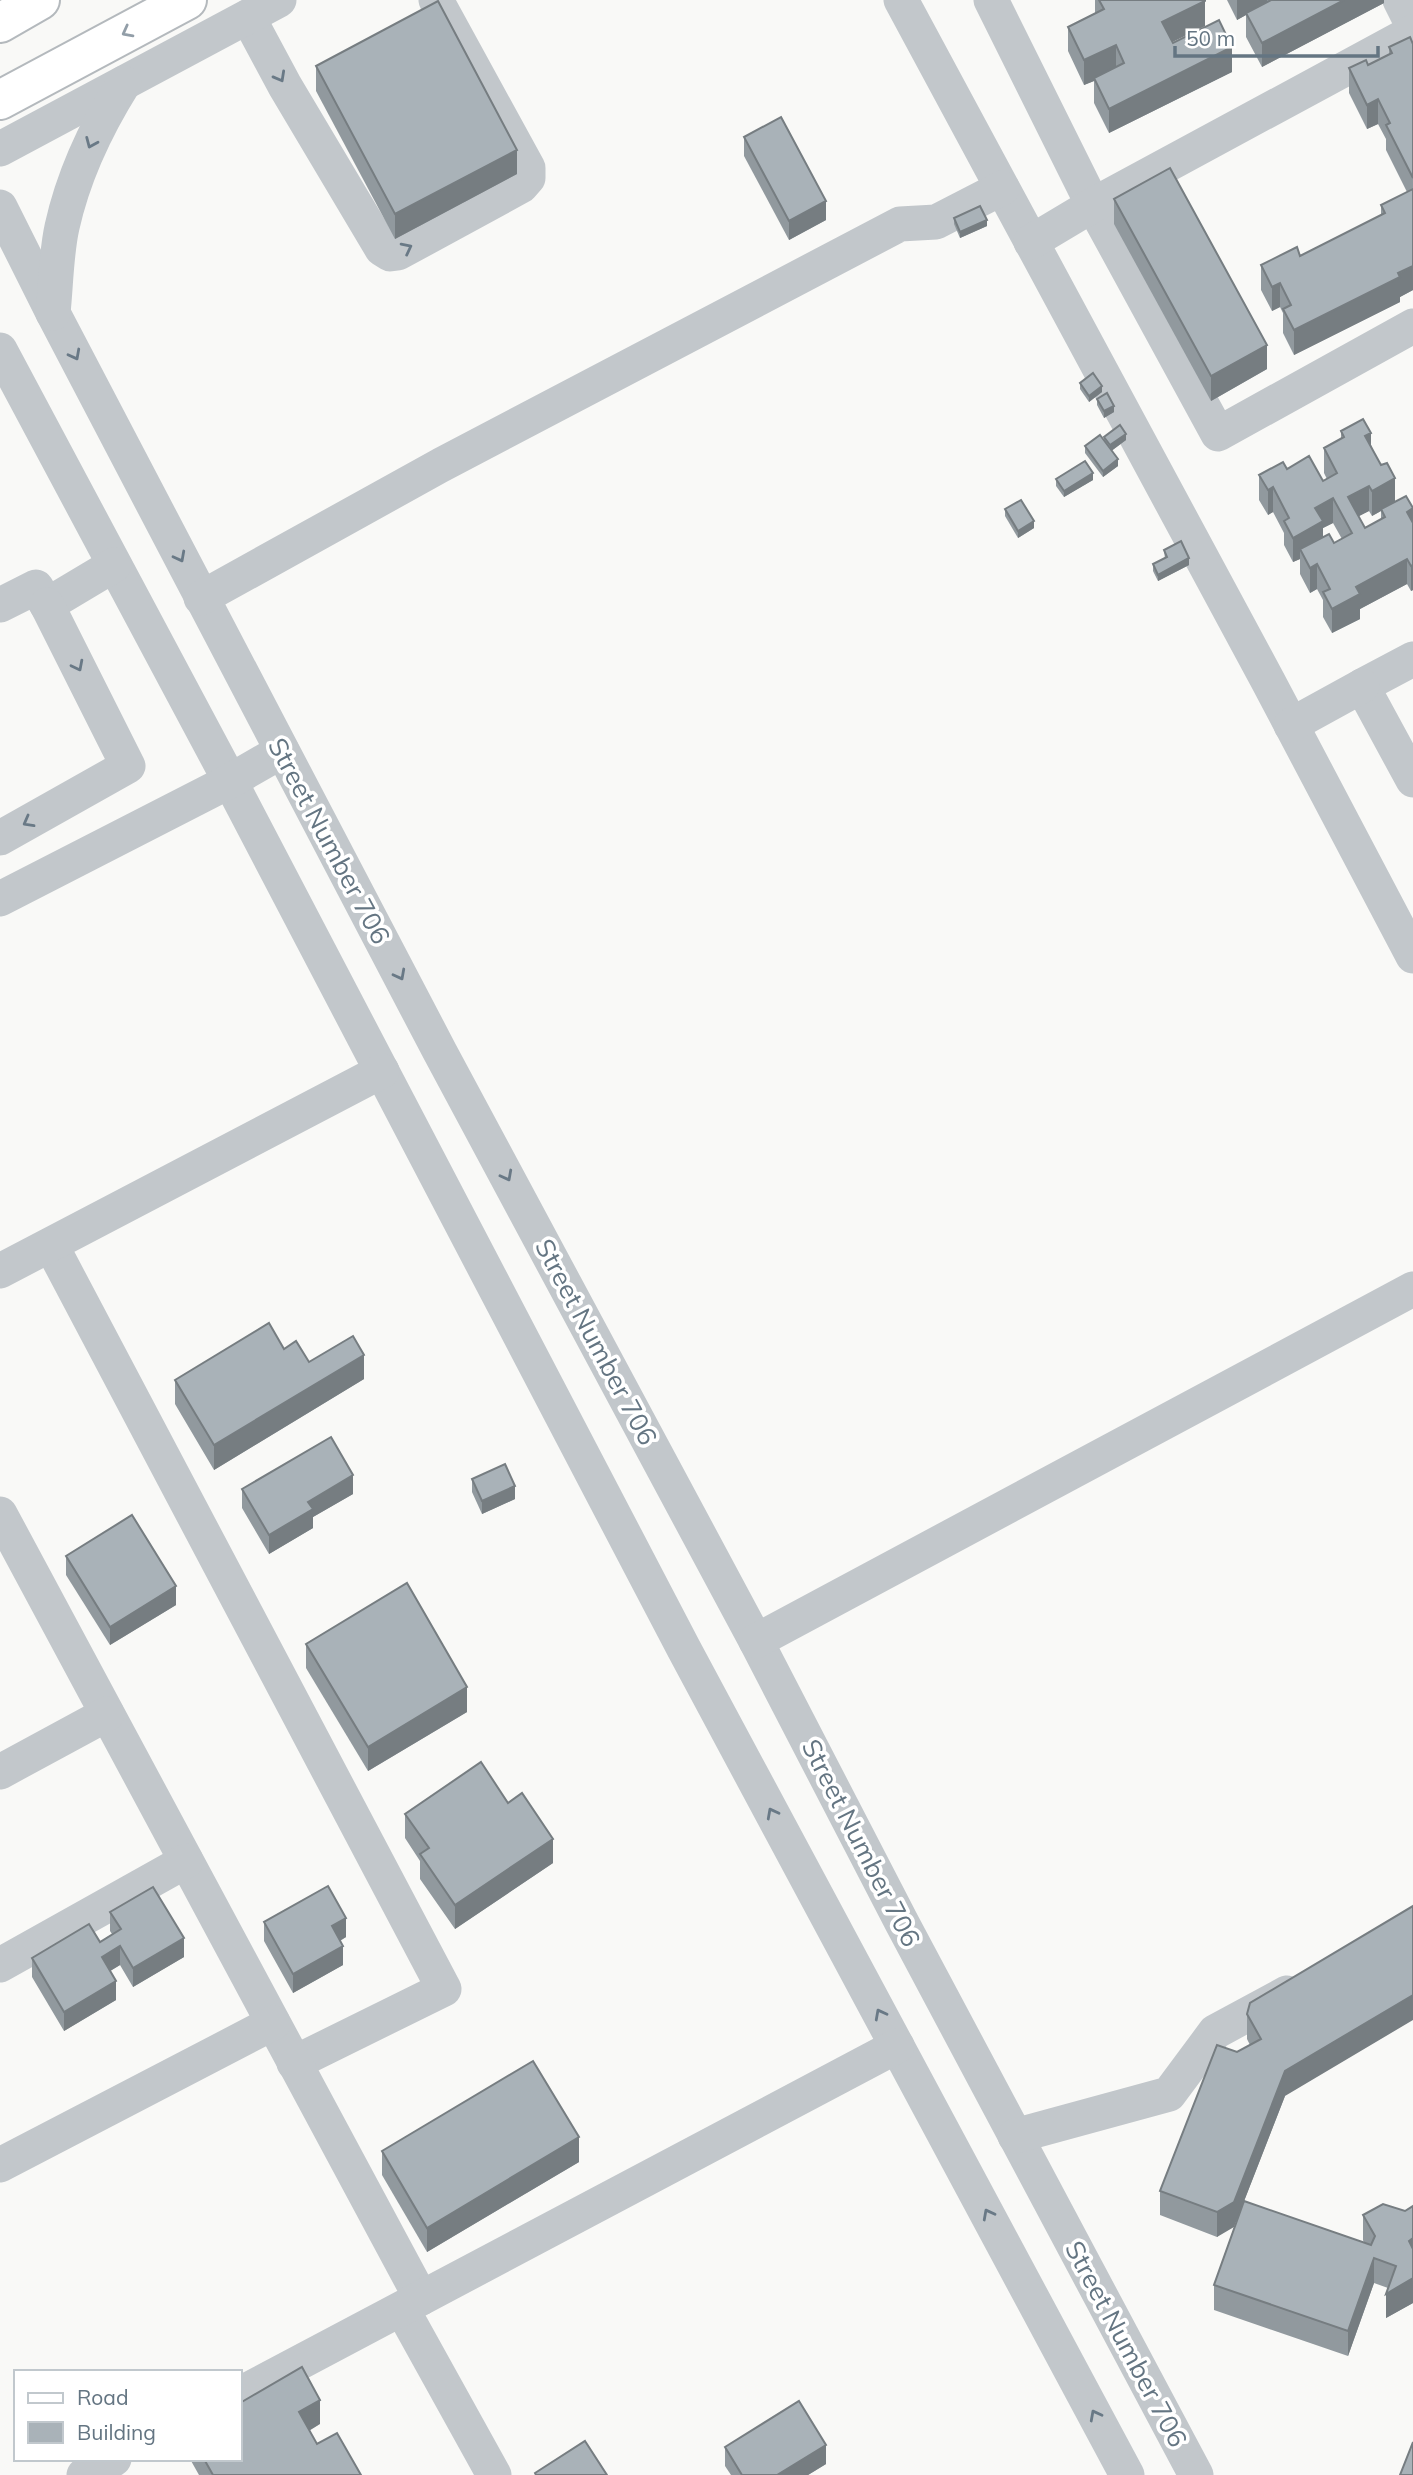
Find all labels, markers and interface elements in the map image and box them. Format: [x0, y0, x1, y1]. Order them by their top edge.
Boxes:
scale bar [1175, 14, 1378, 58]
one-way arrow [122, 24, 134, 37]
text: 50 m [1186, 25, 1235, 51]
one-way arrow [272, 69, 285, 82]
one-way arrow [86, 136, 100, 148]
one-way arrow [399, 242, 412, 256]
one-way arrow [66, 348, 80, 360]
one-way arrow [172, 550, 185, 562]
one-way arrow [70, 658, 83, 671]
street label: Street Number 706 [261, 732, 398, 949]
one-way arrow [23, 814, 36, 828]
one-way arrow [391, 968, 405, 981]
one-way arrow [499, 1169, 512, 1181]
street label: Street Number 706 [528, 1233, 665, 1450]
street label: Street Number 706 [795, 1733, 928, 1952]
one-way arrow [767, 1808, 781, 1821]
one-way arrow [875, 2009, 888, 2021]
one-way arrow [982, 2209, 996, 2221]
street label: Street Number 706 [1058, 2235, 1195, 2452]
legend [14, 2370, 242, 2461]
text: Road [77, 2384, 128, 2410]
one-way arrow [1090, 2410, 1103, 2422]
text: Building [77, 2419, 156, 2445]

